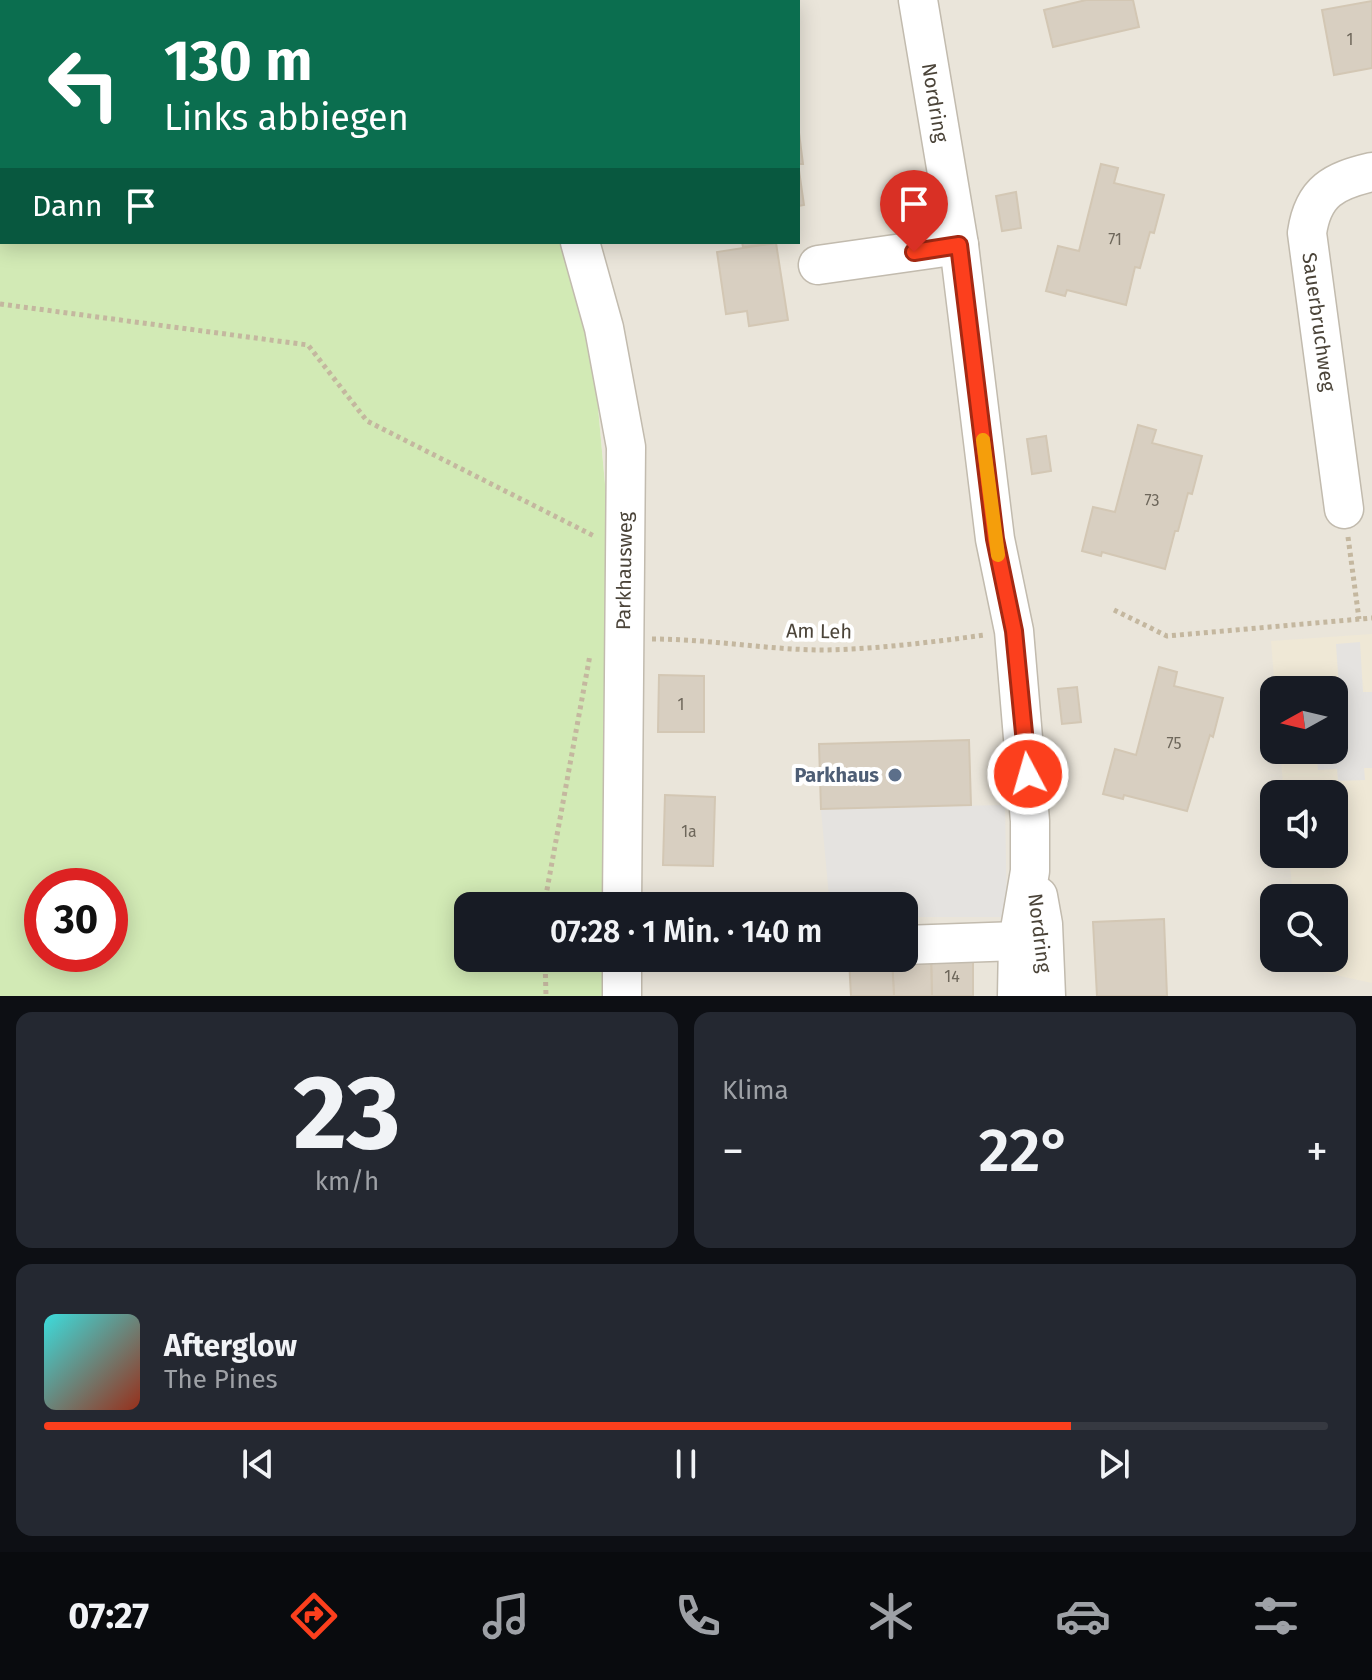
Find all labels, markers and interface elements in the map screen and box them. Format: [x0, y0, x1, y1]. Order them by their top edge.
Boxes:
text: 130 m [164, 28, 312, 95]
house number: 1 [1347, 30, 1353, 49]
icon: left [32, 32, 136, 136]
street label: Nordring [917, 61, 954, 145]
text: Links abbiegen [164, 96, 409, 140]
pin [880, 170, 948, 252]
icon: arrive [892, 182, 936, 226]
icon: arrive [119, 184, 163, 228]
text: Dann [32, 188, 103, 224]
house number: 71 [1108, 230, 1122, 249]
street label: Sauerbruchweg [1297, 251, 1341, 394]
house number: 73 [1145, 491, 1159, 510]
street label: Parkhausweg [611, 511, 637, 630]
street label: Am Leh [786, 618, 852, 644]
north arrow [1260, 676, 1348, 764]
map controls [1260, 676, 1348, 972]
house number: 1 [678, 695, 684, 714]
position arrow [986, 732, 1070, 816]
house number: 75 [1167, 734, 1181, 753]
place label: Parkhaus [794, 763, 879, 787]
marker: Parkhaus [886, 766, 904, 784]
button: sound [1260, 780, 1348, 868]
house number: 1a [681, 822, 697, 841]
speed limit sign: 30 [24, 868, 128, 972]
button: search [1260, 884, 1348, 972]
street label: Nordring [1023, 892, 1057, 975]
text: 07:28 · 1 Min. · 140 m [550, 914, 822, 950]
house number: 14 [944, 967, 960, 986]
text: 23 [293, 1051, 401, 1176]
text: Klima [722, 1075, 789, 1106]
text: 22° [979, 1115, 1071, 1187]
text: − [722, 1125, 744, 1178]
text: + [1306, 1125, 1328, 1178]
text: km/h [315, 1166, 379, 1197]
text: Afterglow [164, 1328, 297, 1364]
text: The Pines [164, 1364, 278, 1395]
icon: previous [236, 1442, 280, 1486]
icon: pause [664, 1442, 708, 1486]
icon: next [1092, 1442, 1136, 1486]
icon: directions [286, 1588, 342, 1644]
icon: music [478, 1588, 534, 1644]
icon: phone [670, 1588, 726, 1644]
icon: climate [863, 1588, 919, 1644]
icon: car [1055, 1588, 1111, 1644]
icon: filters [1248, 1588, 1304, 1644]
text: 07:27 [68, 1594, 149, 1638]

